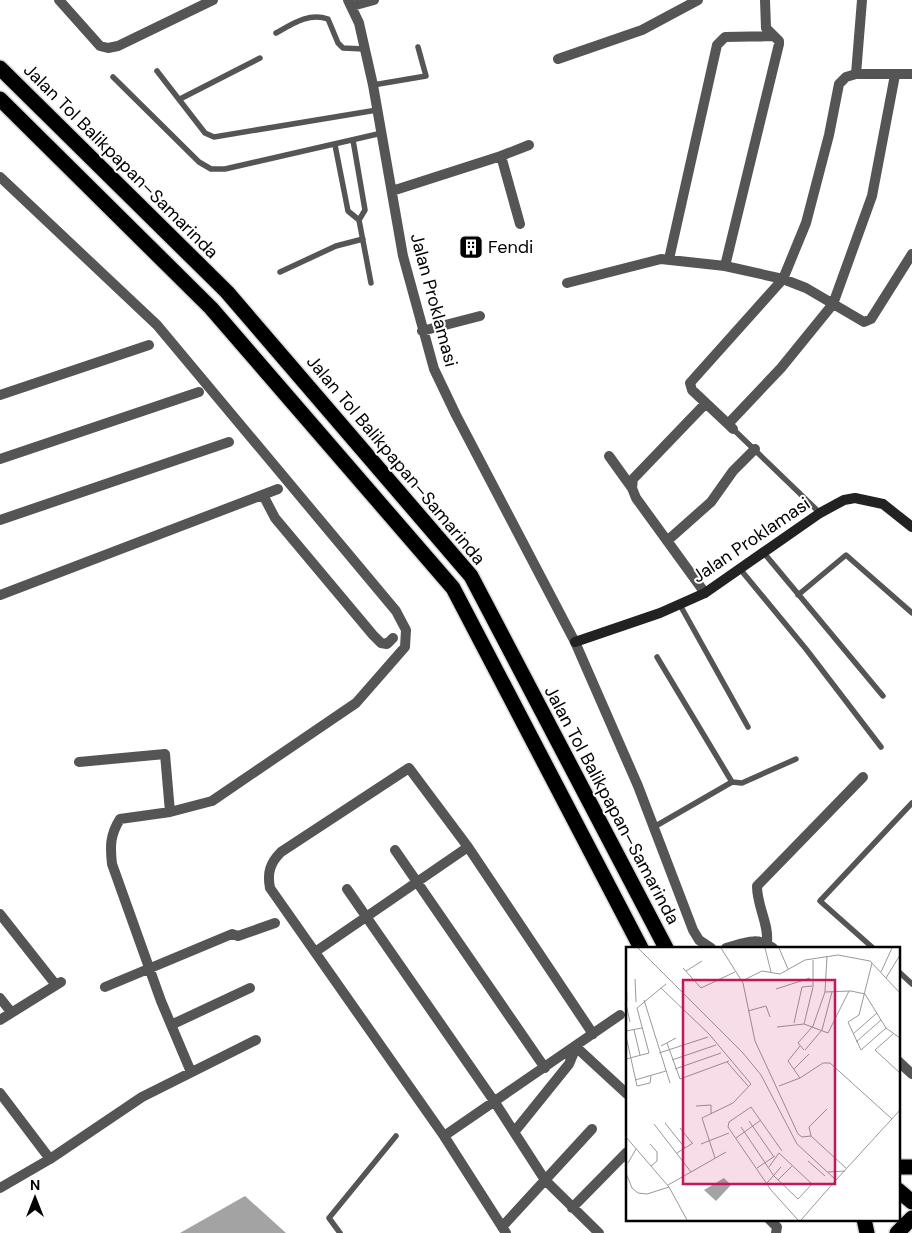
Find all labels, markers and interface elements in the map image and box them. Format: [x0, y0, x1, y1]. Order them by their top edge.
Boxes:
street label: Jalan Tol Balikpapan–Samarinda [18, 58, 224, 264]
street label: Jalan Proklamasi [405, 231, 463, 369]
building icon: Fendi [458, 234, 484, 260]
place label: Fendi [488, 235, 533, 259]
street label: Jalan Tol Balikpapan–Samarinda [301, 350, 491, 570]
street label: Jalan Proklamasi [687, 492, 815, 588]
street label: Jalan Tol Balikpapan–Samarinda [539, 682, 685, 928]
inset map [626, 947, 900, 1220]
north arrow [10, 1173, 60, 1223]
text: N [30, 1176, 40, 1194]

